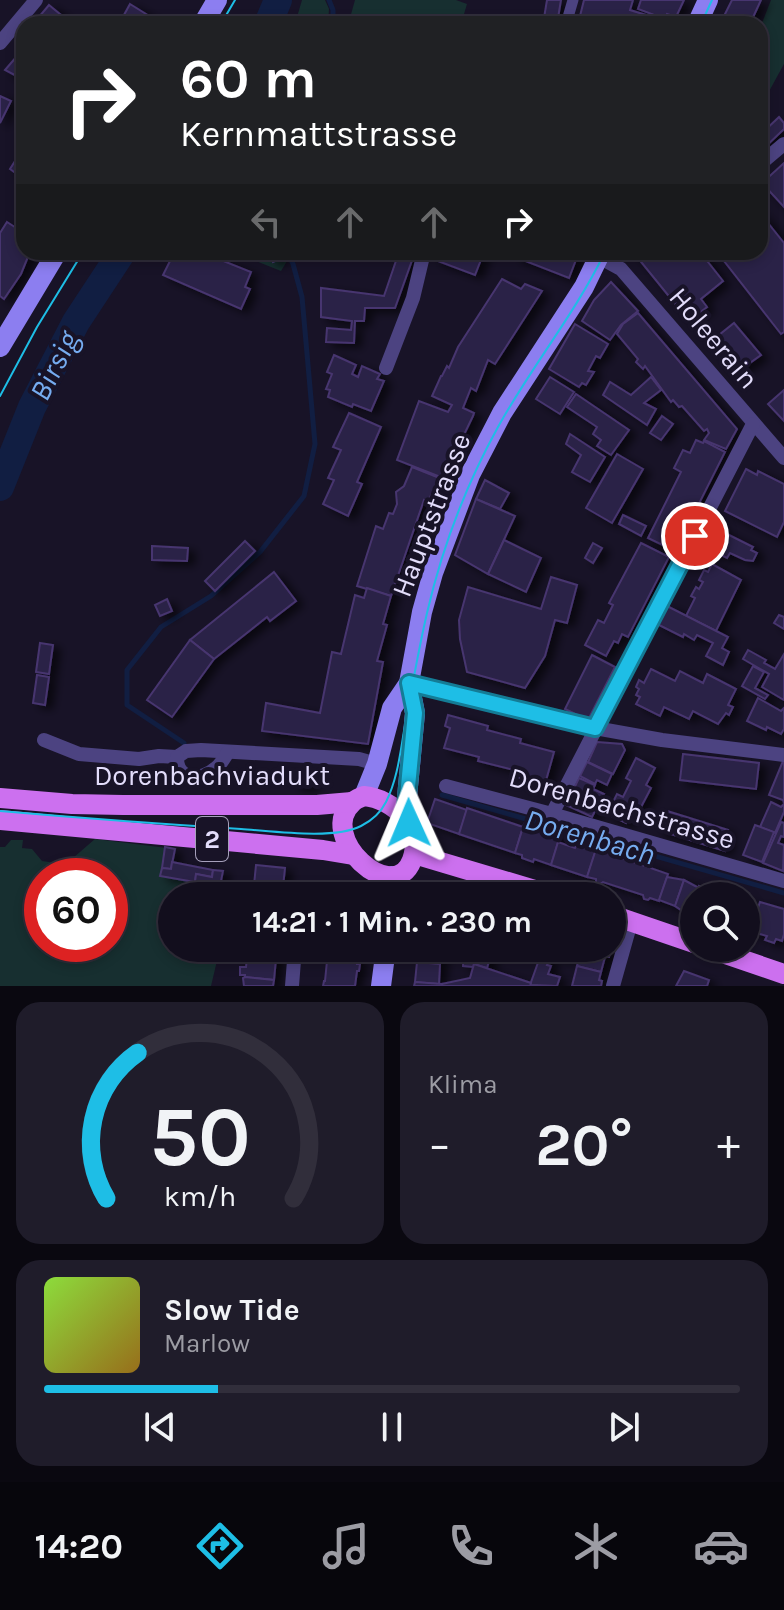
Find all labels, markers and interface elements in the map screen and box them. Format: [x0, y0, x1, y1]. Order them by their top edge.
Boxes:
text: 60 m [180, 46, 317, 111]
icon: right [48, 48, 152, 152]
text: Kernmattstrasse [180, 113, 457, 155]
icon: left [244, 200, 288, 244]
icon: ahead [328, 200, 372, 244]
icon: ahead [412, 200, 456, 244]
icon: right [496, 200, 540, 244]
street label: Holeerain [662, 281, 766, 395]
water label: Birsig [21, 324, 87, 407]
street label: Hauptstrasse [385, 429, 477, 601]
pin [661, 502, 729, 570]
icon: arrive [673, 514, 717, 558]
street label: Dorenbachviadukt [94, 759, 330, 792]
street label: Dorenbachstrasse [505, 760, 739, 856]
position arrow [367, 781, 451, 865]
water label: Dorenbach [521, 801, 659, 873]
road number: 2 [196, 817, 228, 861]
speed limit sign: 60 [24, 858, 128, 962]
map controls [680, 882, 760, 962]
button: search [680, 882, 760, 962]
text: 14:21 · 1 Min. · 230 m [252, 904, 532, 940]
text: Klima [428, 1069, 497, 1100]
text: 50 [149, 1089, 251, 1186]
text: 20° [535, 1110, 633, 1180]
text: − [428, 1119, 451, 1170]
text: + [717, 1119, 740, 1170]
text: km/h [164, 1180, 236, 1213]
text: Slow Tide [164, 1292, 300, 1328]
text: Marlow [164, 1328, 250, 1359]
icon: previous [138, 1405, 182, 1449]
icon: pause [370, 1405, 414, 1449]
icon: next [602, 1405, 646, 1449]
icon: directions [192, 1518, 248, 1574]
icon: music [318, 1518, 374, 1574]
icon: phone [443, 1518, 499, 1574]
icon: climate [568, 1518, 624, 1574]
icon: car [693, 1518, 749, 1574]
text: 14:20 [35, 1525, 123, 1567]

